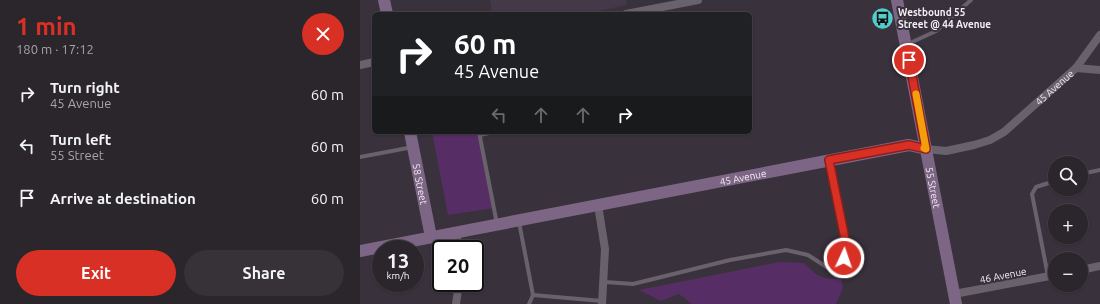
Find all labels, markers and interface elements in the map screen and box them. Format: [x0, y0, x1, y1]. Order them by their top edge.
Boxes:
bus stop icon: Westbound 55 Street @ 44 Avenue [870, 5, 896, 31]
place label: Westbound 55 Street @ 44 Avenue [898, 7, 991, 30]
text: 1 min [16, 13, 77, 40]
button: close [302, 13, 344, 55]
icon: right [388, 28, 440, 80]
text: 60 m [454, 28, 516, 59]
text: 180 m · 17:12 [16, 42, 94, 56]
pin [892, 43, 926, 77]
icon: arrive [898, 49, 920, 71]
text: 45 Avenue [454, 61, 539, 81]
street label: 45 Avenue [1033, 68, 1076, 107]
text: Turn right [50, 79, 120, 96]
icon: right [16, 83, 38, 105]
text: 60 m [311, 86, 344, 103]
text: 45 Avenue [50, 96, 111, 110]
icon: left [488, 104, 510, 126]
icon: ahead [530, 104, 552, 126]
icon: ahead [572, 104, 594, 126]
icon: right [614, 104, 636, 126]
text: Turn left [50, 131, 111, 148]
icon: left [16, 135, 38, 157]
text: 60 m [311, 138, 344, 155]
text: 55 Street [50, 148, 104, 162]
map controls [1048, 156, 1088, 292]
button: search [1048, 156, 1088, 196]
street label: 58 Street [410, 163, 429, 206]
street label: 55 Street [924, 166, 942, 209]
street label: 45 Avenue [719, 168, 767, 187]
icon: arrive [16, 187, 38, 209]
text: Arrive at destination [50, 190, 196, 207]
text: 60 m [311, 190, 344, 207]
button: + [1048, 204, 1088, 244]
position arrow [823, 237, 865, 279]
speed limit sign: 20 [432, 240, 484, 292]
text: 13 [387, 249, 409, 272]
button: Exit [16, 250, 176, 296]
button: Share [184, 250, 344, 296]
button: − [1048, 252, 1088, 292]
street label: 46 Avenue [979, 266, 1027, 285]
text: km/h [386, 270, 410, 281]

